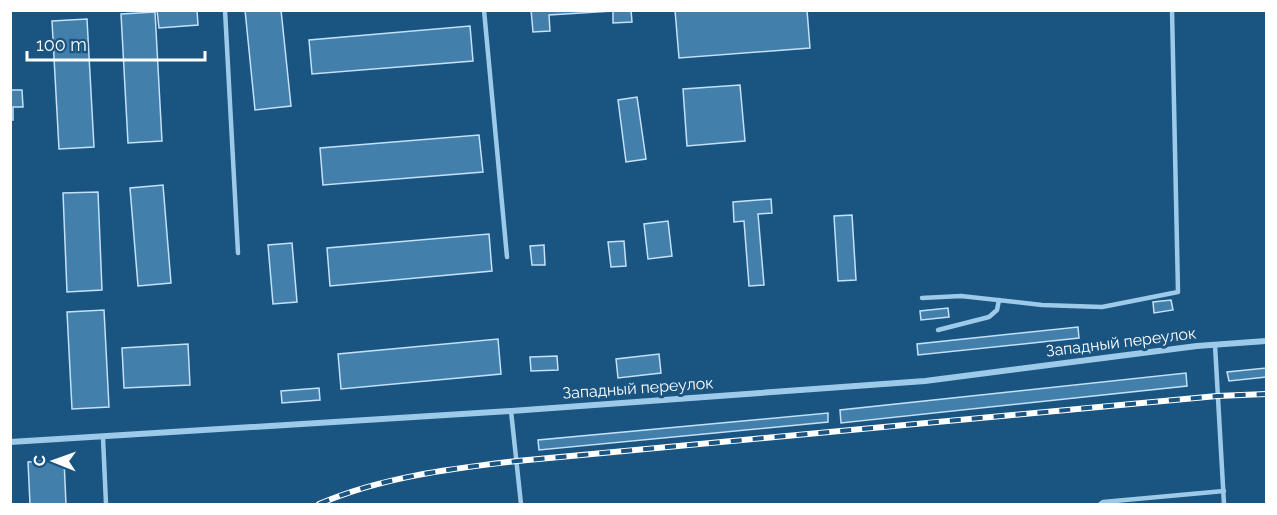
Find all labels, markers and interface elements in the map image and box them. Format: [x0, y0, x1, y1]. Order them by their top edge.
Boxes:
scale bar [27, 24, 206, 62]
text: 100 m [36, 34, 87, 55]
street label: Западный переулок [1045, 323, 1197, 361]
street label: Западный переулок [562, 373, 714, 403]
north arrow [24, 431, 84, 491]
text: С [30, 455, 49, 466]

